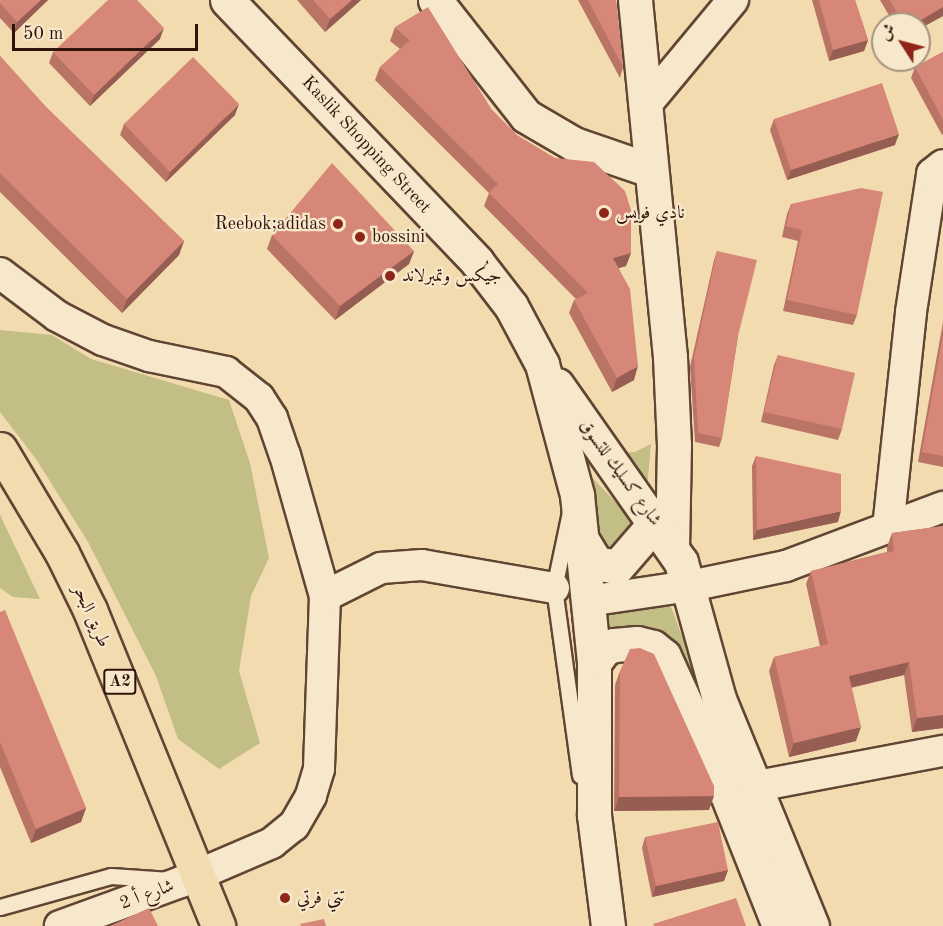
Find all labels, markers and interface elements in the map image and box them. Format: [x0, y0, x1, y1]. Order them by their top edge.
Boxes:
scale bar [15, 12, 201, 50]
north arrow [871, 12, 931, 72]
text: ش [877, 21, 899, 44]
text: 50 m [23, 25, 63, 43]
street label: Kaslik Shopping Street [297, 72, 435, 218]
place label: نادي فويس [616, 202, 685, 224]
marker: نادي فويس [597, 206, 611, 220]
place label: Reebok;adidas [215, 213, 326, 235]
marker: Reebok;adidas [331, 217, 345, 231]
place label: bossini [372, 226, 425, 248]
marker: bossini [353, 230, 367, 244]
place label: جيُكس وتمبرلاند [402, 265, 501, 287]
marker: جيُكس وتمبرلاند [383, 269, 397, 283]
street label: شارع كسليك للتسوق [574, 416, 666, 530]
street label: طريق البحر [68, 581, 114, 651]
road number: A2 [102, 669, 138, 695]
street label: شارع أ 2 [117, 875, 177, 915]
place label: تتي فرتي [297, 887, 345, 909]
marker: تتي فرتي [278, 891, 292, 905]

